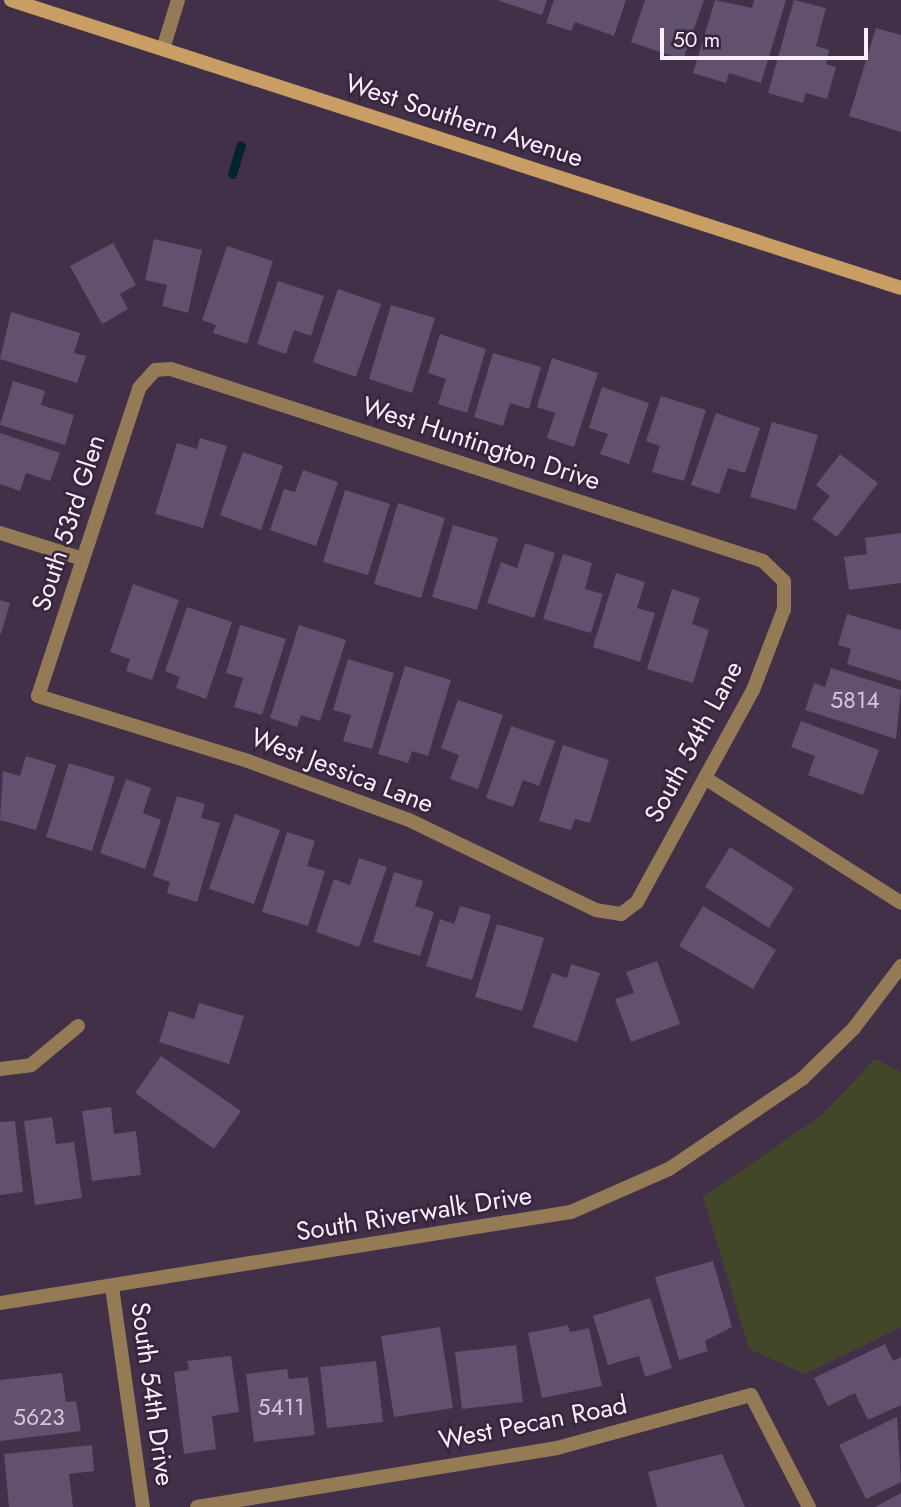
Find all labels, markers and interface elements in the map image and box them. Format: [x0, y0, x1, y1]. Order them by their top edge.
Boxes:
scale bar [663, 14, 871, 58]
text: 50 m [673, 25, 720, 55]
street label: West Southern Avenue [341, 68, 587, 174]
street label: West Huntington Drive [358, 391, 604, 497]
street label: South 53rd Glen [26, 431, 112, 615]
street label: South 54th Lane [638, 656, 750, 828]
house number: 5814 [830, 686, 880, 714]
street label: West Jessica Lane [246, 722, 438, 820]
street label: South Riverwalk Drive [294, 1180, 534, 1248]
street label: South 54th Drive [124, 1300, 180, 1488]
street label: West Pecan Road [436, 1389, 630, 1457]
house number: 5411 [257, 1393, 305, 1421]
house number: 5623 [13, 1403, 65, 1431]

